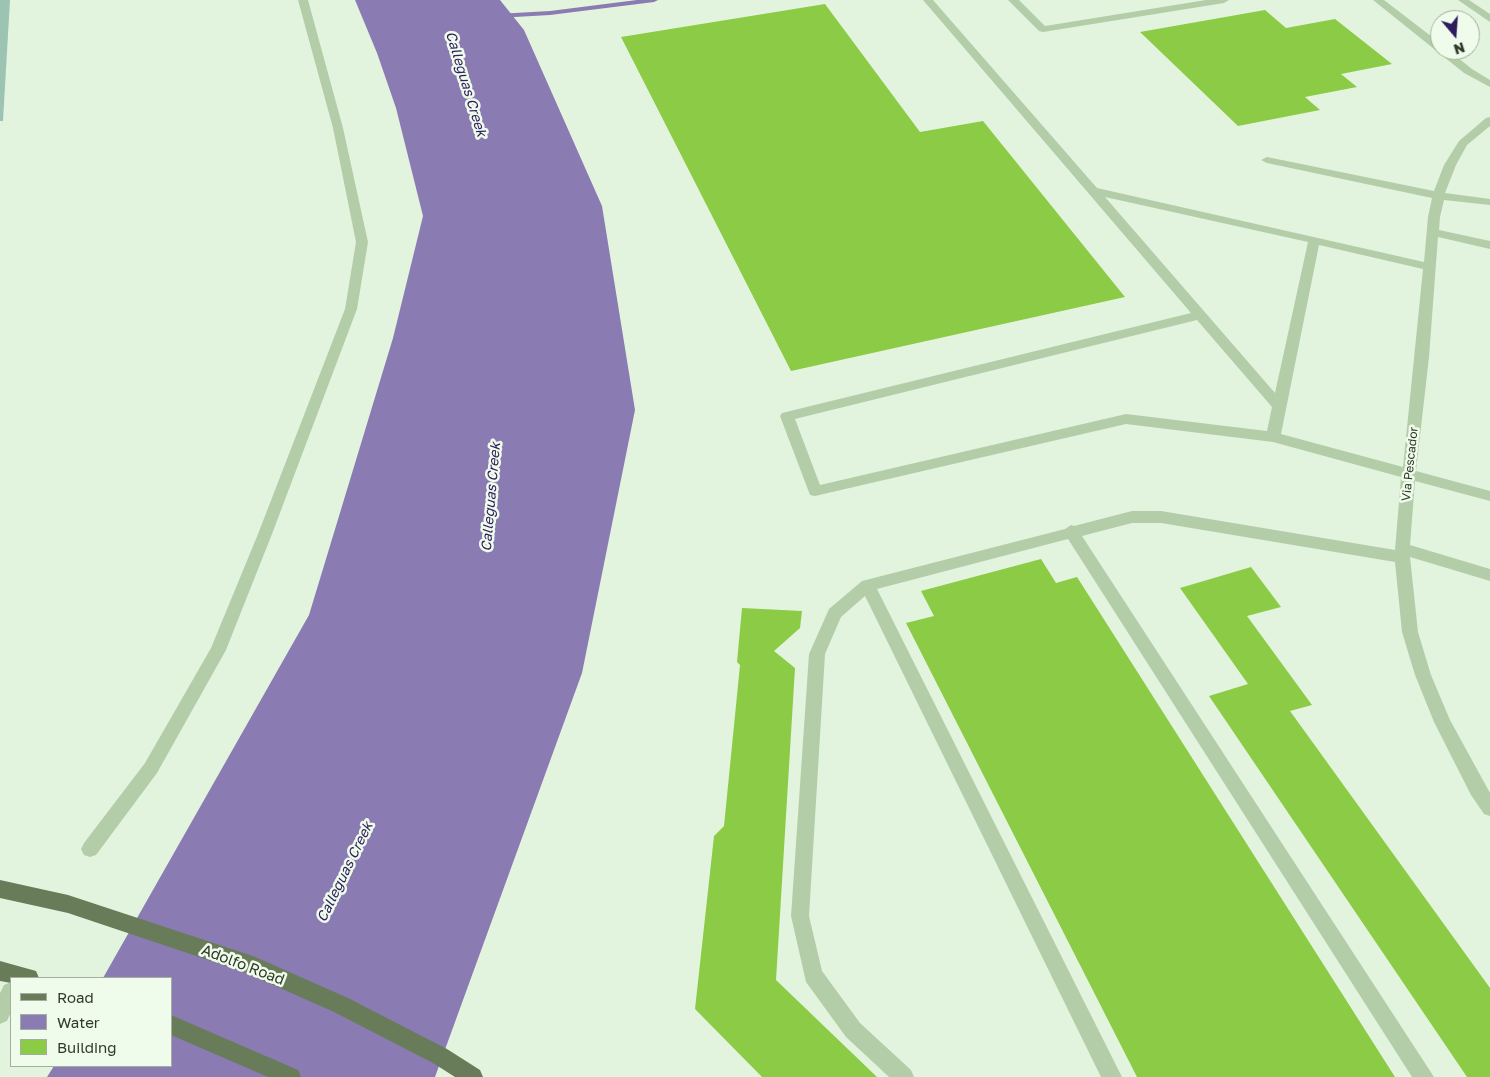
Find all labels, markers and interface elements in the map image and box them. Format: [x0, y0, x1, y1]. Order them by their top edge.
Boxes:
north arrow [1430, 10, 1480, 60]
water label: Calleguas Creek [442, 29, 490, 139]
text: N [1452, 39, 1467, 59]
street label: Via Pescador [1399, 426, 1421, 502]
water label: Calleguas Creek [478, 442, 504, 552]
water label: Calleguas Creek [313, 819, 377, 925]
street label: Adolfo Road [199, 941, 287, 989]
legend [10, 977, 172, 1067]
text: Road [57, 988, 94, 1006]
text: Water [57, 1013, 100, 1031]
text: Building [57, 1038, 117, 1056]

